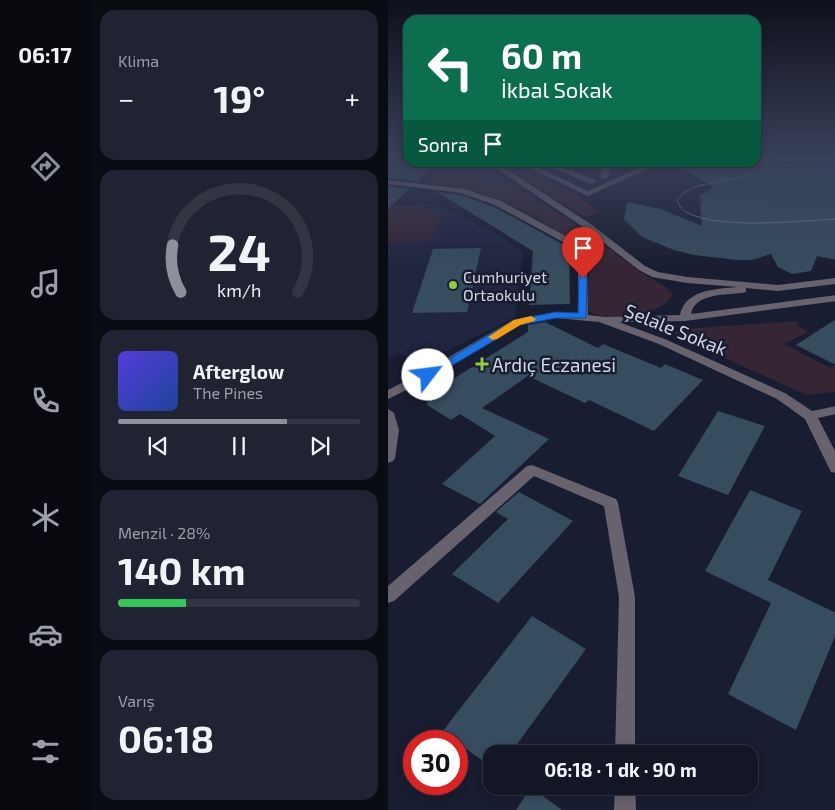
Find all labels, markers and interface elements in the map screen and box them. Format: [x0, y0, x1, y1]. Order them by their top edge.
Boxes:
text: 60 m [501, 34, 582, 76]
icon: left [418, 35, 483, 100]
text: 06:17 [18, 41, 72, 67]
text: Klima [118, 51, 159, 70]
text: 19° [214, 75, 265, 121]
text: İkbal Sokak [501, 76, 613, 102]
text: − [118, 81, 134, 115]
text: + [345, 81, 360, 115]
icon: arrive [479, 130, 507, 158]
text: Sonra [418, 133, 469, 156]
icon: directions [28, 149, 63, 184]
text: 24 [207, 219, 271, 281]
pin [562, 227, 604, 278]
icon: arrive [569, 234, 597, 262]
icon: music [28, 266, 63, 301]
place label: Cumhuriyet Ortaokulu [463, 267, 547, 304]
text: km/h [217, 279, 261, 301]
marker: Cumhuriyet Ortaokulu [447, 279, 459, 291]
street label: Şelale Sokak [621, 298, 731, 361]
position arrow [401, 348, 453, 400]
place label: Ardıç Eczanesi [492, 353, 616, 377]
marker: Ardıç Eczanesi [476, 358, 488, 370]
text: Afterglow [193, 360, 284, 383]
icon: phone [28, 383, 63, 418]
text: The Pines [193, 383, 263, 402]
icon: previous [144, 432, 172, 460]
icon: pause [225, 432, 253, 460]
icon: next [306, 432, 334, 460]
icon: climate [28, 500, 63, 535]
text: Menzil · 28% [118, 523, 210, 542]
text: 140 km [118, 547, 246, 593]
icon: car [28, 617, 63, 652]
text: Varış [118, 691, 155, 710]
text: 06:18 [118, 715, 214, 761]
speed limit sign: 30 [403, 730, 468, 795]
icon: filters [28, 734, 63, 769]
text: 06:18 · 1 dk · 90 m [544, 758, 697, 781]

